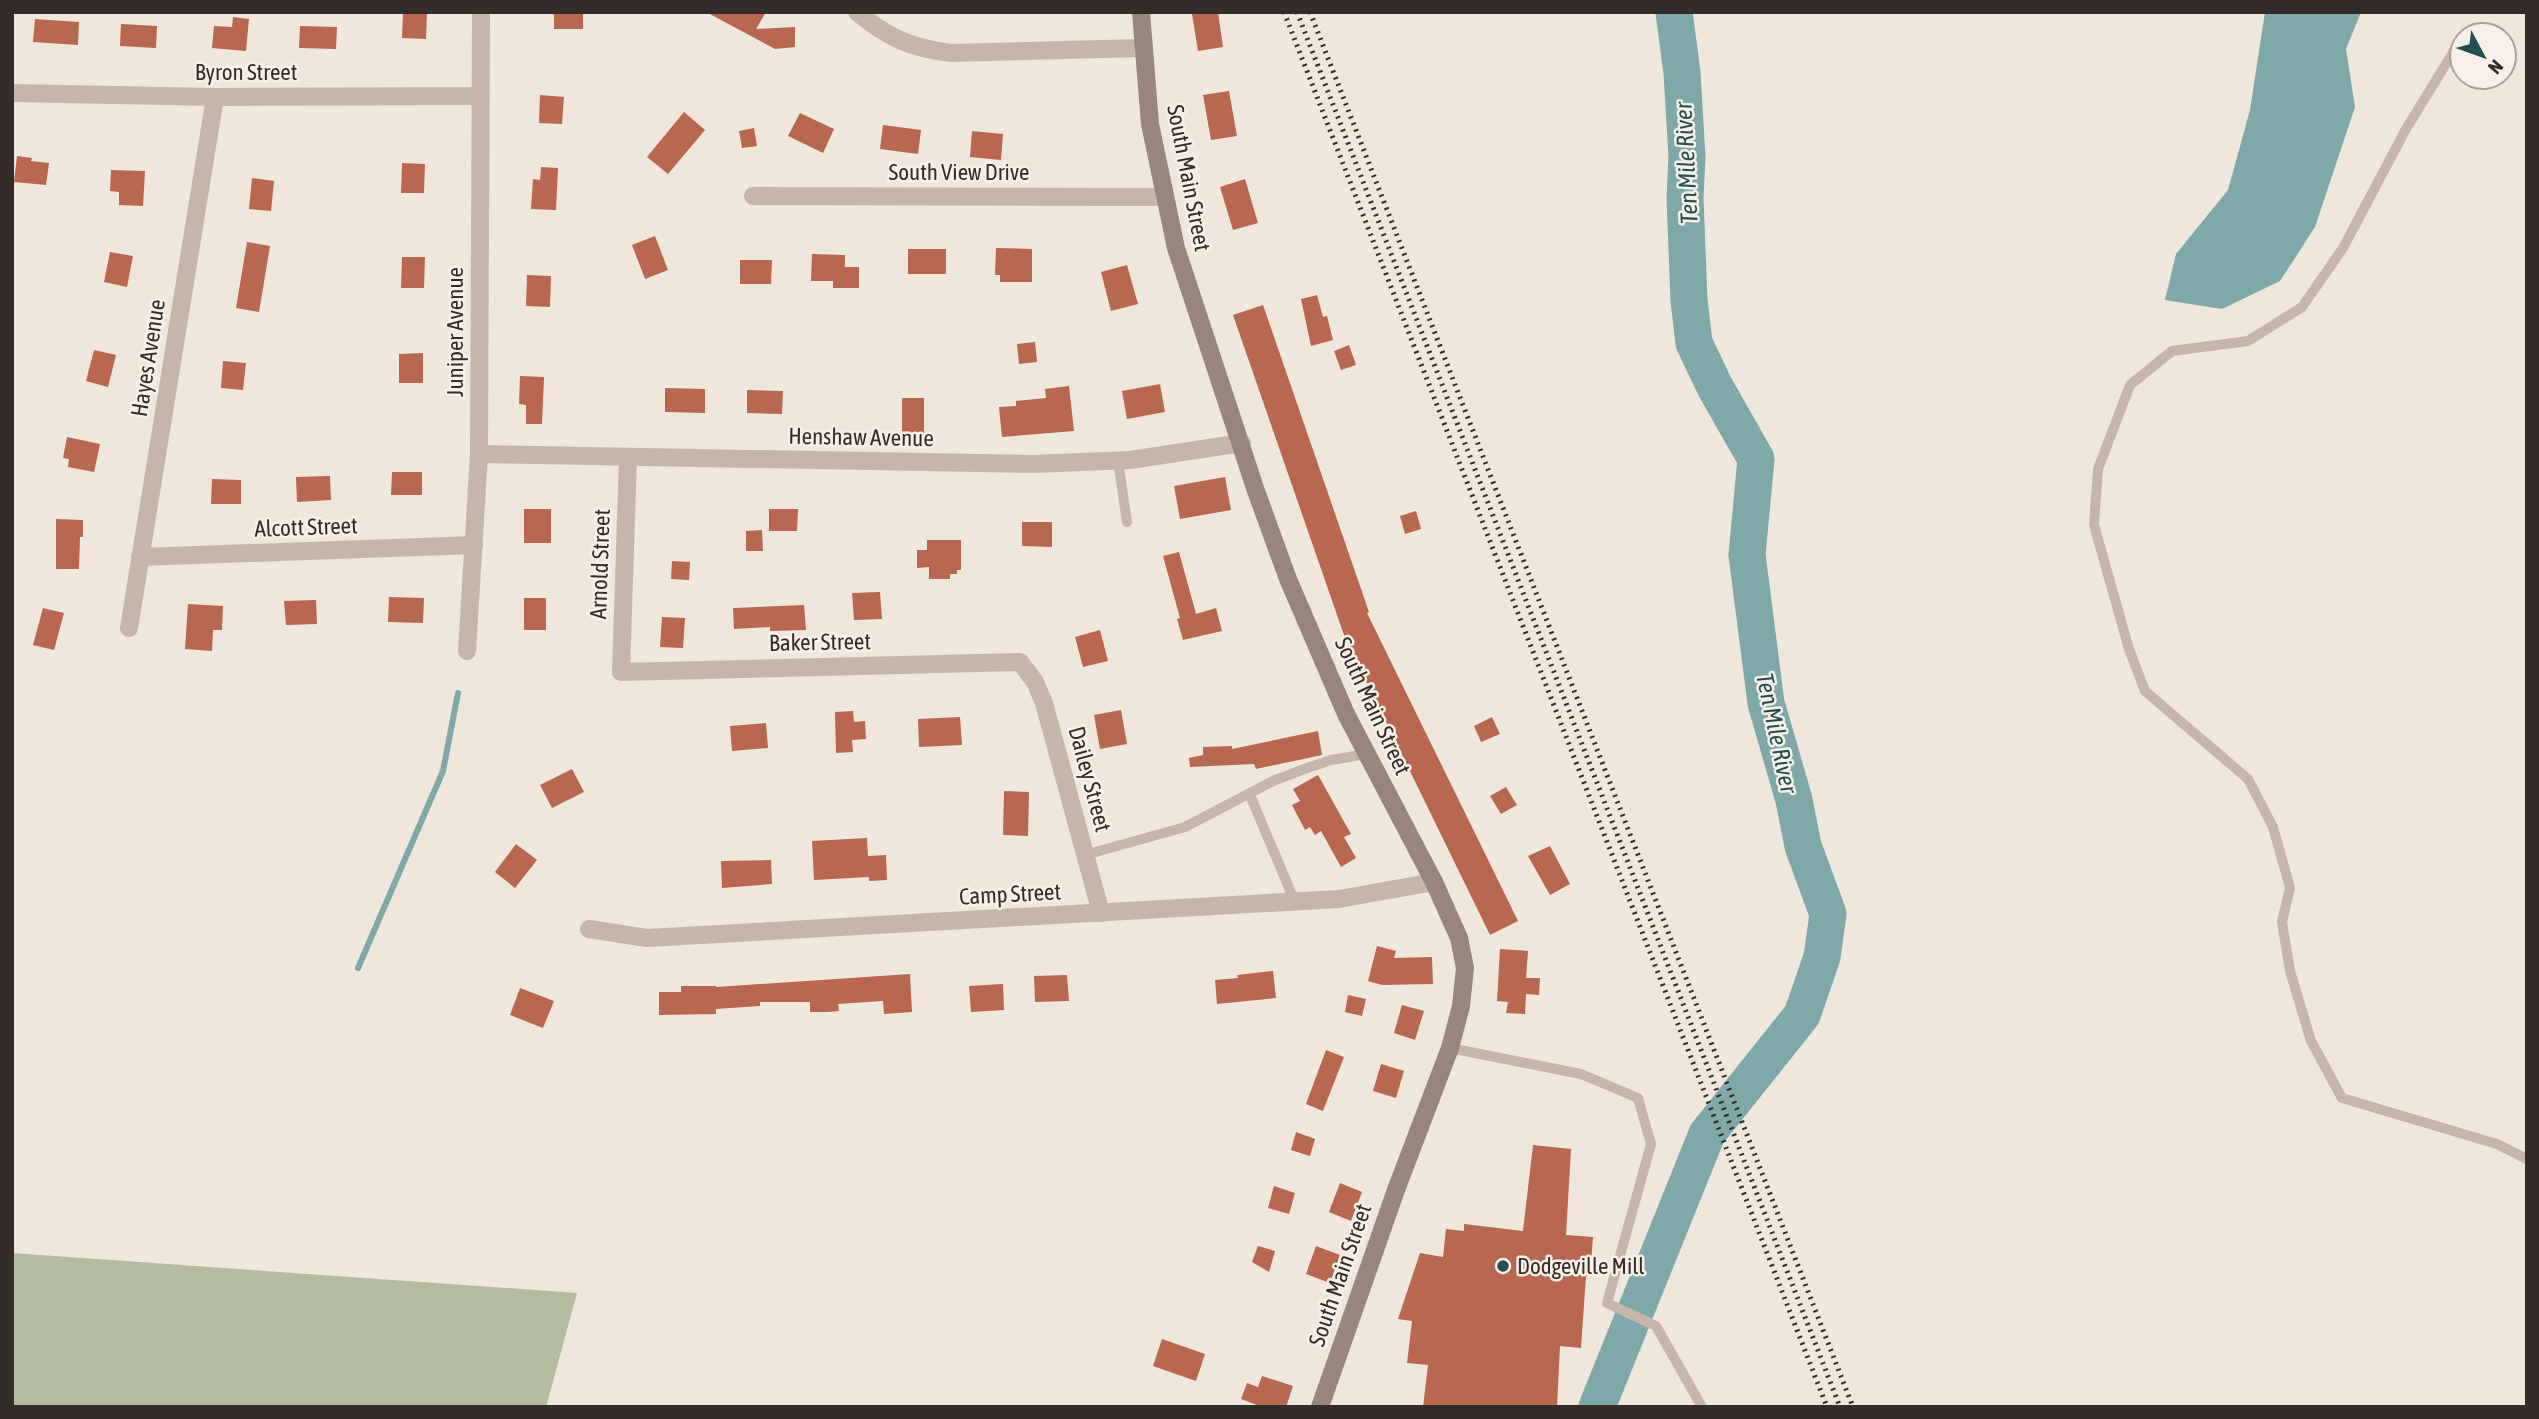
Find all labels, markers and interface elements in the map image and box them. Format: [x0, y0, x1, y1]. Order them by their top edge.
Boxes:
north arrow [2448, 21, 2518, 91]
text: N [2484, 56, 2508, 79]
street label: Byron Street [195, 59, 297, 85]
water label: Ten Mile River [1669, 101, 1703, 225]
street label: South Main Street [1162, 103, 1216, 253]
street label: South View Drive [889, 159, 1029, 185]
street label: Juniper Avenue [442, 267, 468, 397]
street label: Hayes Avenue [126, 297, 170, 419]
street label: Henshaw Avenue [788, 423, 934, 451]
street label: Arnold Street [585, 508, 615, 620]
street label: Alcott Street [254, 512, 358, 542]
street label: Baker Street [769, 628, 871, 656]
street label: South Main Street [1330, 633, 1416, 779]
water label: Ten Mile River [1751, 671, 1803, 796]
street label: Dailey Street [1063, 723, 1117, 835]
street label: Camp Street [958, 878, 1062, 910]
street label: South Main Street [1304, 1200, 1376, 1350]
place label: Dodgeville Mill [1517, 1253, 1644, 1279]
marker: Dodgeville Mill [1495, 1258, 1511, 1274]

